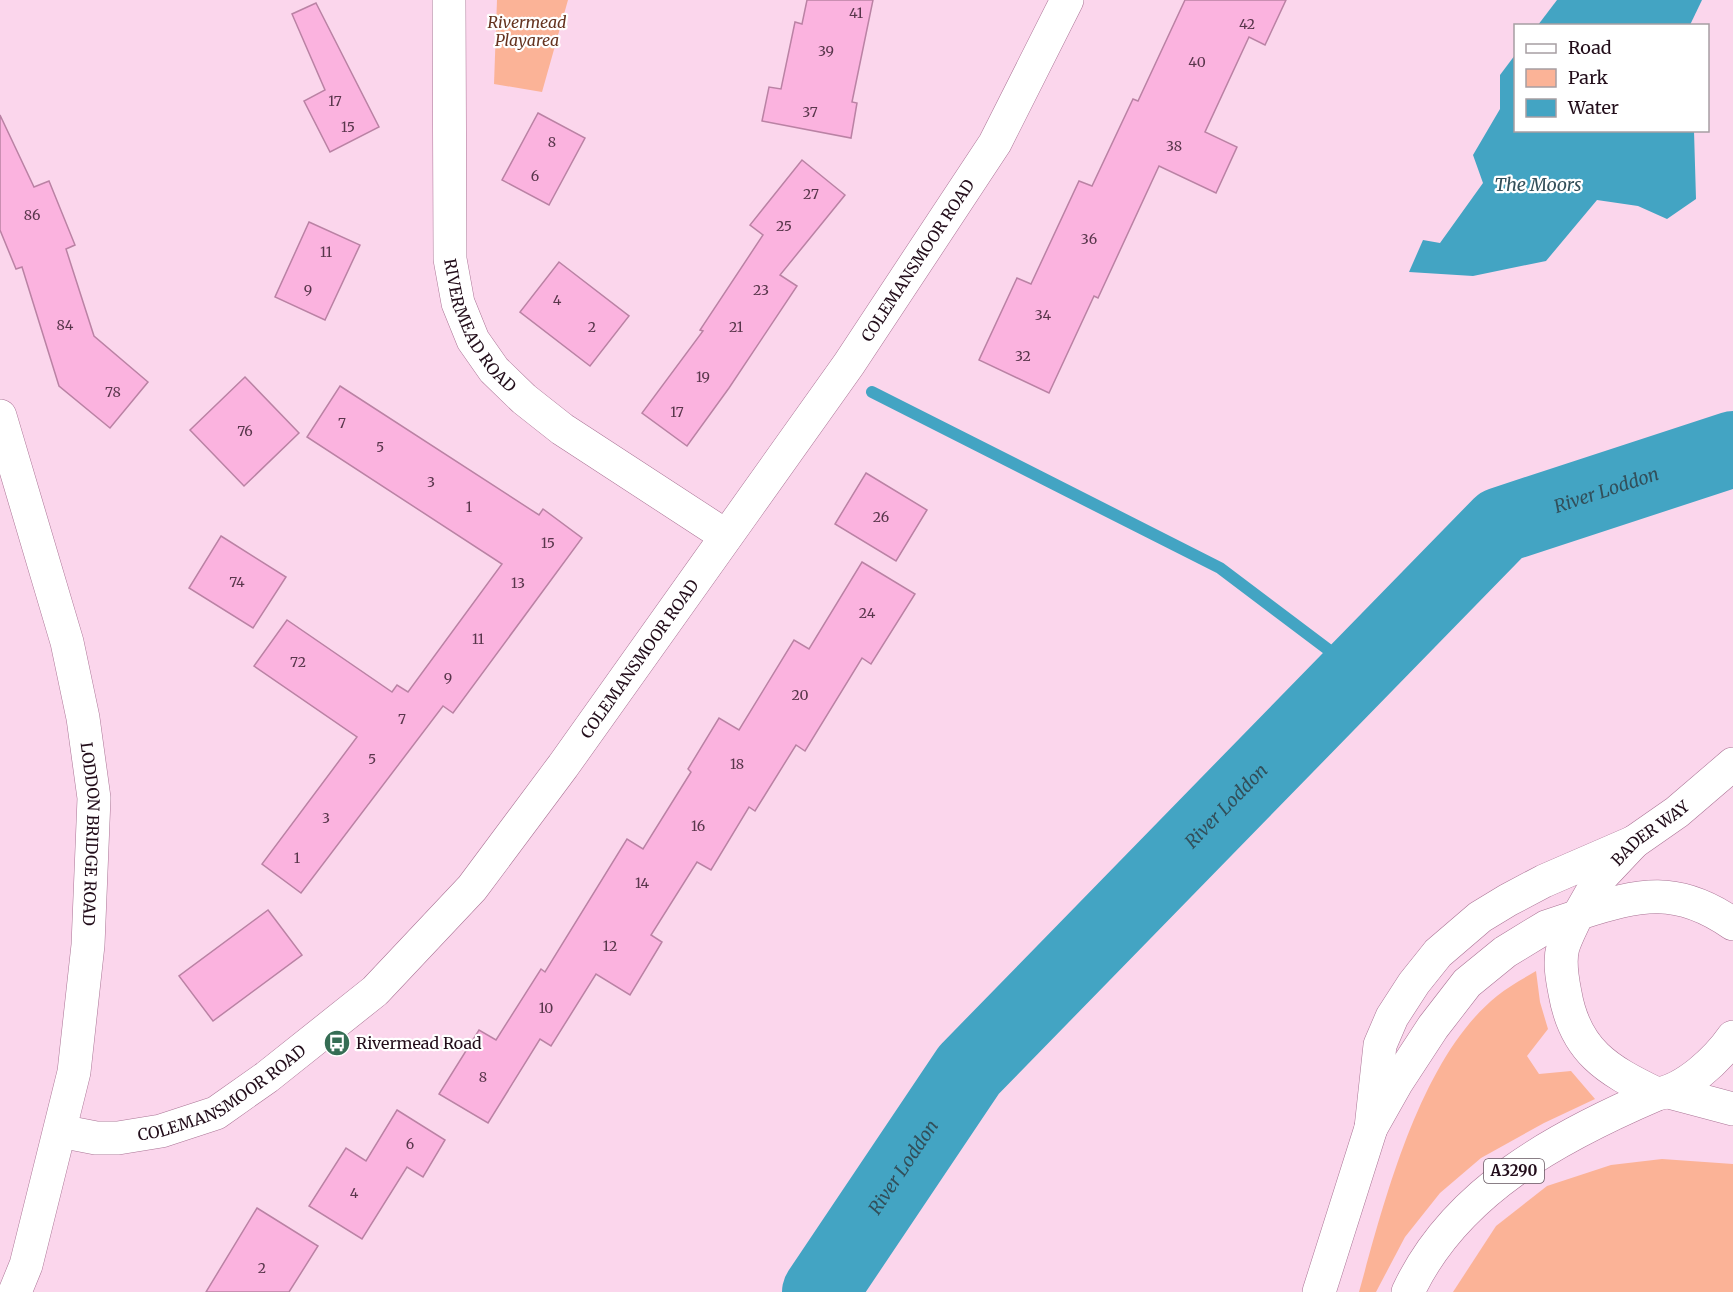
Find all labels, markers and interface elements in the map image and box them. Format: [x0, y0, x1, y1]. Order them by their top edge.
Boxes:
house number: 41 [849, 4, 863, 22]
park label: Rivermead Playarea [488, 12, 567, 50]
house number: 42 [1239, 15, 1255, 33]
legend [1514, 24, 1709, 132]
text: Road [1568, 36, 1612, 59]
house number: 39 [818, 42, 834, 60]
house number: 40 [1188, 53, 1206, 71]
text: Park [1568, 66, 1609, 89]
house number: 17 [328, 92, 342, 110]
text: Water [1567, 96, 1619, 119]
house number: 37 [802, 103, 818, 121]
house number: 15 [341, 118, 355, 136]
house number: 8 [548, 133, 556, 151]
house number: 38 [1166, 137, 1182, 155]
house number: 6 [531, 167, 539, 185]
water label: The Moors [1494, 173, 1582, 196]
street label: COLEMANSMOOR ROAD [857, 175, 978, 345]
house number: 27 [803, 185, 819, 203]
house number: 86 [24, 206, 40, 224]
house number: 25 [776, 217, 792, 235]
house number: 36 [1081, 230, 1097, 248]
house number: 11 [320, 243, 332, 261]
street label: RIVERMEAD ROAD [440, 257, 520, 396]
house number: 9 [304, 281, 312, 299]
house number: 23 [753, 281, 769, 299]
house number: 4 [553, 291, 562, 309]
house number: 34 [1035, 306, 1052, 324]
house number: 84 [57, 316, 74, 334]
house number: 2 [588, 318, 596, 336]
house number: 21 [729, 318, 743, 336]
house number: 32 [1015, 347, 1031, 365]
house number: 19 [696, 368, 710, 386]
house number: 78 [105, 383, 121, 401]
house number: 17 [670, 403, 684, 421]
house number: 7 [338, 414, 346, 432]
house number: 76 [237, 422, 253, 440]
house number: 5 [376, 438, 384, 456]
water label: River Loddon [1551, 462, 1662, 518]
house number: 3 [427, 473, 435, 491]
house number: 1 [466, 498, 472, 516]
house number: 26 [873, 508, 889, 526]
house number: 15 [541, 534, 555, 552]
house number: 74 [229, 573, 245, 591]
house number: 13 [511, 574, 525, 592]
street label: COLEMANSMOOR ROAD [576, 575, 703, 742]
house number: 24 [859, 604, 876, 622]
house number: 11 [472, 630, 484, 648]
house number: 72 [290, 653, 306, 671]
house number: 9 [444, 669, 452, 687]
house number: 20 [791, 686, 809, 704]
house number: 7 [398, 710, 406, 728]
street label: LODDON BRIDGE ROAD [76, 741, 104, 926]
house number: 5 [368, 750, 376, 768]
house number: 18 [730, 755, 744, 773]
water label: River Loddon [1180, 759, 1272, 853]
street label: BADER WAY [1607, 796, 1694, 870]
house number: 3 [322, 809, 330, 827]
house number: 16 [691, 817, 705, 835]
house number: 1 [294, 849, 300, 867]
house number: 14 [635, 874, 649, 892]
house number: 12 [603, 937, 617, 955]
house number: 10 [539, 999, 553, 1017]
bus stop icon: Rivermead Road [322, 1028, 352, 1058]
place label: Rivermead Road [356, 1033, 482, 1053]
street label: COLEMANSMOOR ROAD [136, 1040, 310, 1145]
house number: 8 [479, 1068, 487, 1086]
water label: River Loddon [863, 1115, 943, 1219]
house number: 6 [406, 1135, 414, 1153]
road number: A3290 [1484, 1159, 1544, 1183]
house number: 4 [350, 1184, 359, 1202]
house number: 2 [258, 1259, 266, 1277]

